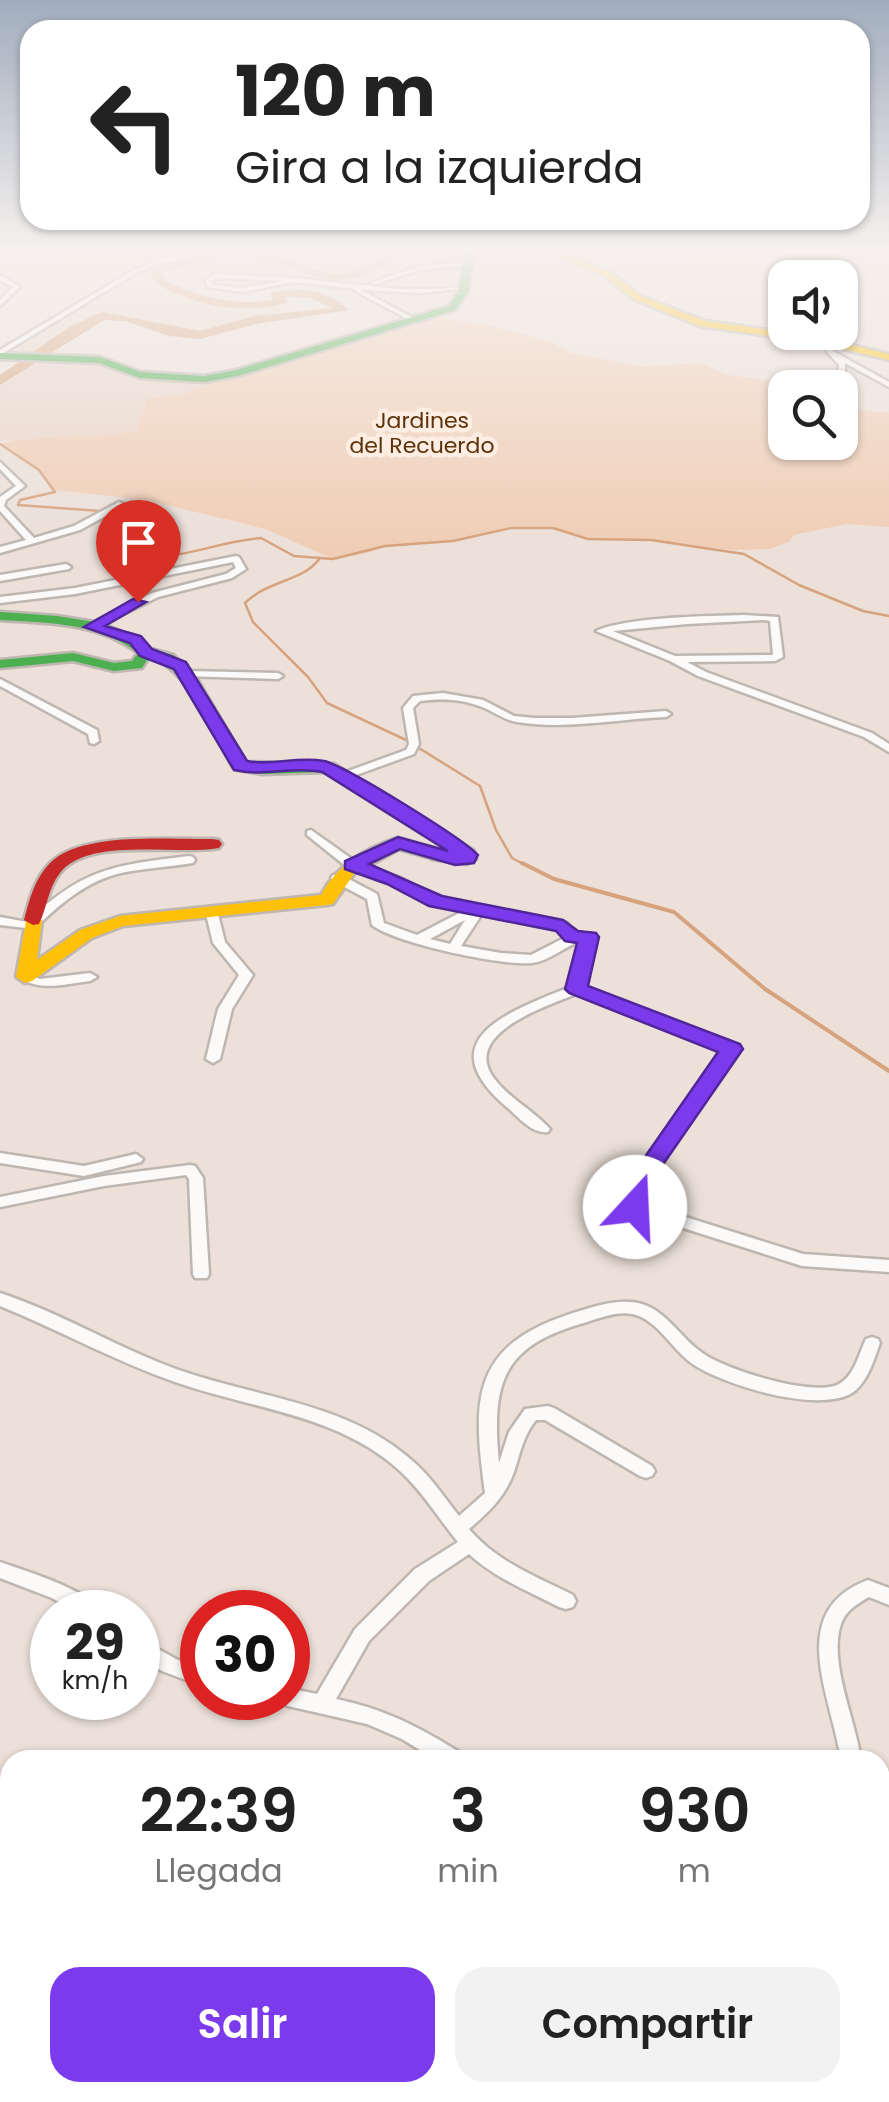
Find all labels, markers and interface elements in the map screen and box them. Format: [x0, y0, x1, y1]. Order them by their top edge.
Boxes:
text: 120 m [235, 42, 436, 141]
icon: left [70, 60, 200, 190]
text: Gira a la izquierda [235, 136, 644, 199]
map controls [768, 260, 858, 460]
button: sound [768, 260, 858, 350]
button: search [768, 370, 858, 460]
park label: Jardines del Recuerdo [349, 405, 495, 461]
pin [96, 500, 181, 603]
icon: arrive [111, 515, 166, 570]
position arrow [583, 1155, 687, 1259]
speed limit sign: 30 [180, 1590, 310, 1720]
text: 29 [65, 1607, 125, 1678]
text: km/h [62, 1663, 128, 1698]
text: 22:39 [140, 1769, 298, 1853]
text: 3 [450, 1769, 486, 1853]
text: 930 [638, 1769, 750, 1853]
text: Llegada [155, 1848, 283, 1893]
text: min [437, 1848, 499, 1893]
text: m [678, 1848, 711, 1893]
button: Salir [50, 1967, 435, 2082]
button: Compartir [455, 1967, 840, 2082]

